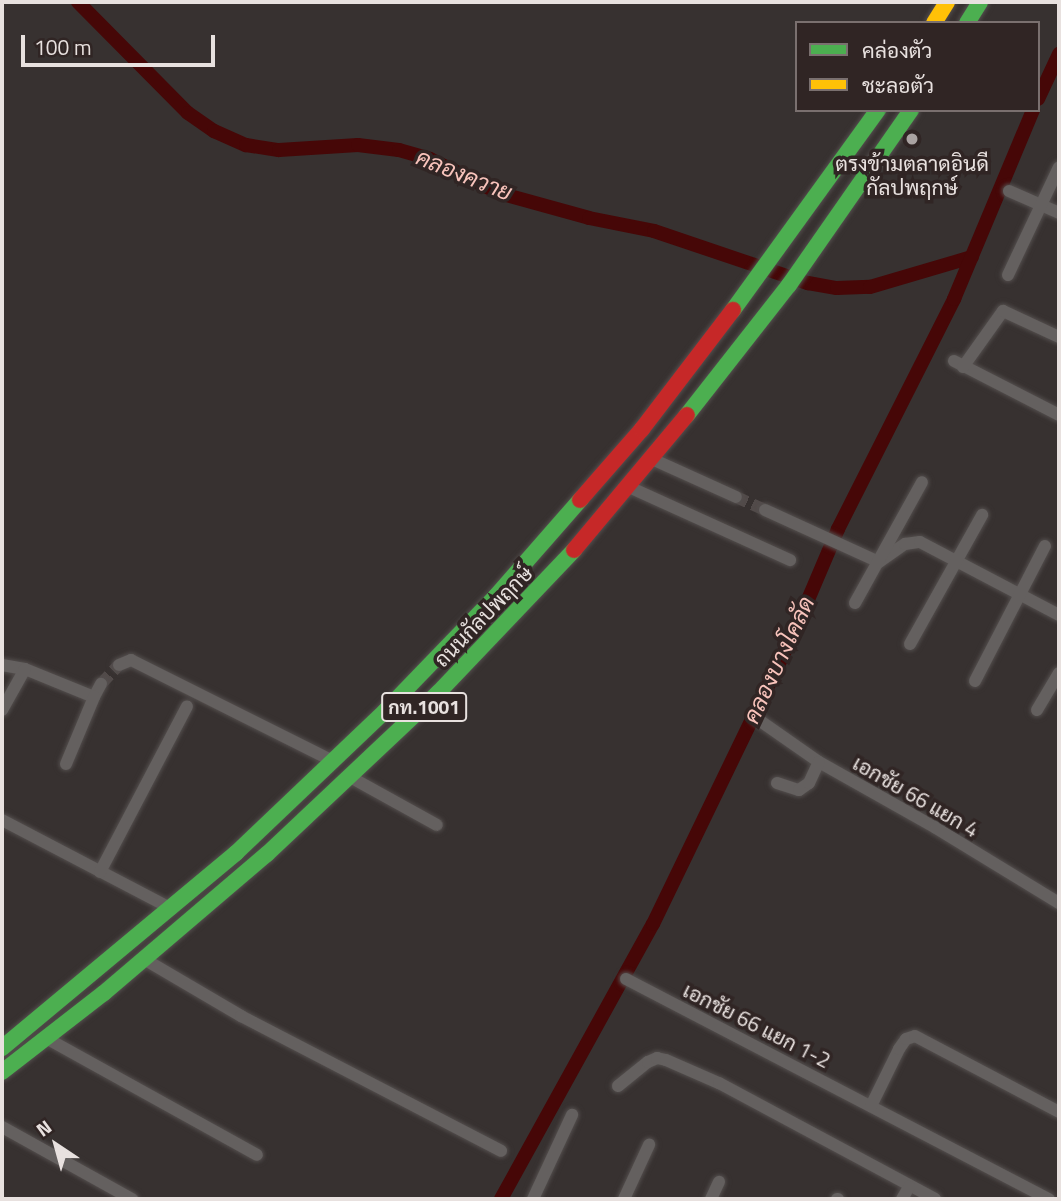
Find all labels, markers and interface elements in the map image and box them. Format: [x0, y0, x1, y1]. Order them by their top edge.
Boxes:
scale bar [24, 21, 219, 65]
legend [795, 21, 1040, 112]
text: 100 m [34, 31, 91, 63]
text: คล่องตัว [862, 34, 932, 66]
text: ชะลอตัว [862, 69, 934, 101]
marker: ตรงข้ามตลาดอินดี กัลปพฤกษ์ [904, 131, 920, 147]
water label: คลองควาย [412, 143, 516, 207]
place label: ตรงข้ามตลาดอินดี กัลปพฤกษ์ [835, 150, 989, 200]
street label: ถนนกัลปพฤกษ์ [429, 560, 537, 672]
water label: คลองบางโคลัด [738, 592, 820, 728]
road number: กท.1001 [380, 692, 468, 722]
street label: เอกชัย 66 แยก 4 [849, 750, 983, 842]
street label: เอกชัย 66 แยก 1-2 [679, 977, 835, 1073]
north arrow [21, 1110, 91, 1180]
text: N [30, 1112, 57, 1143]

